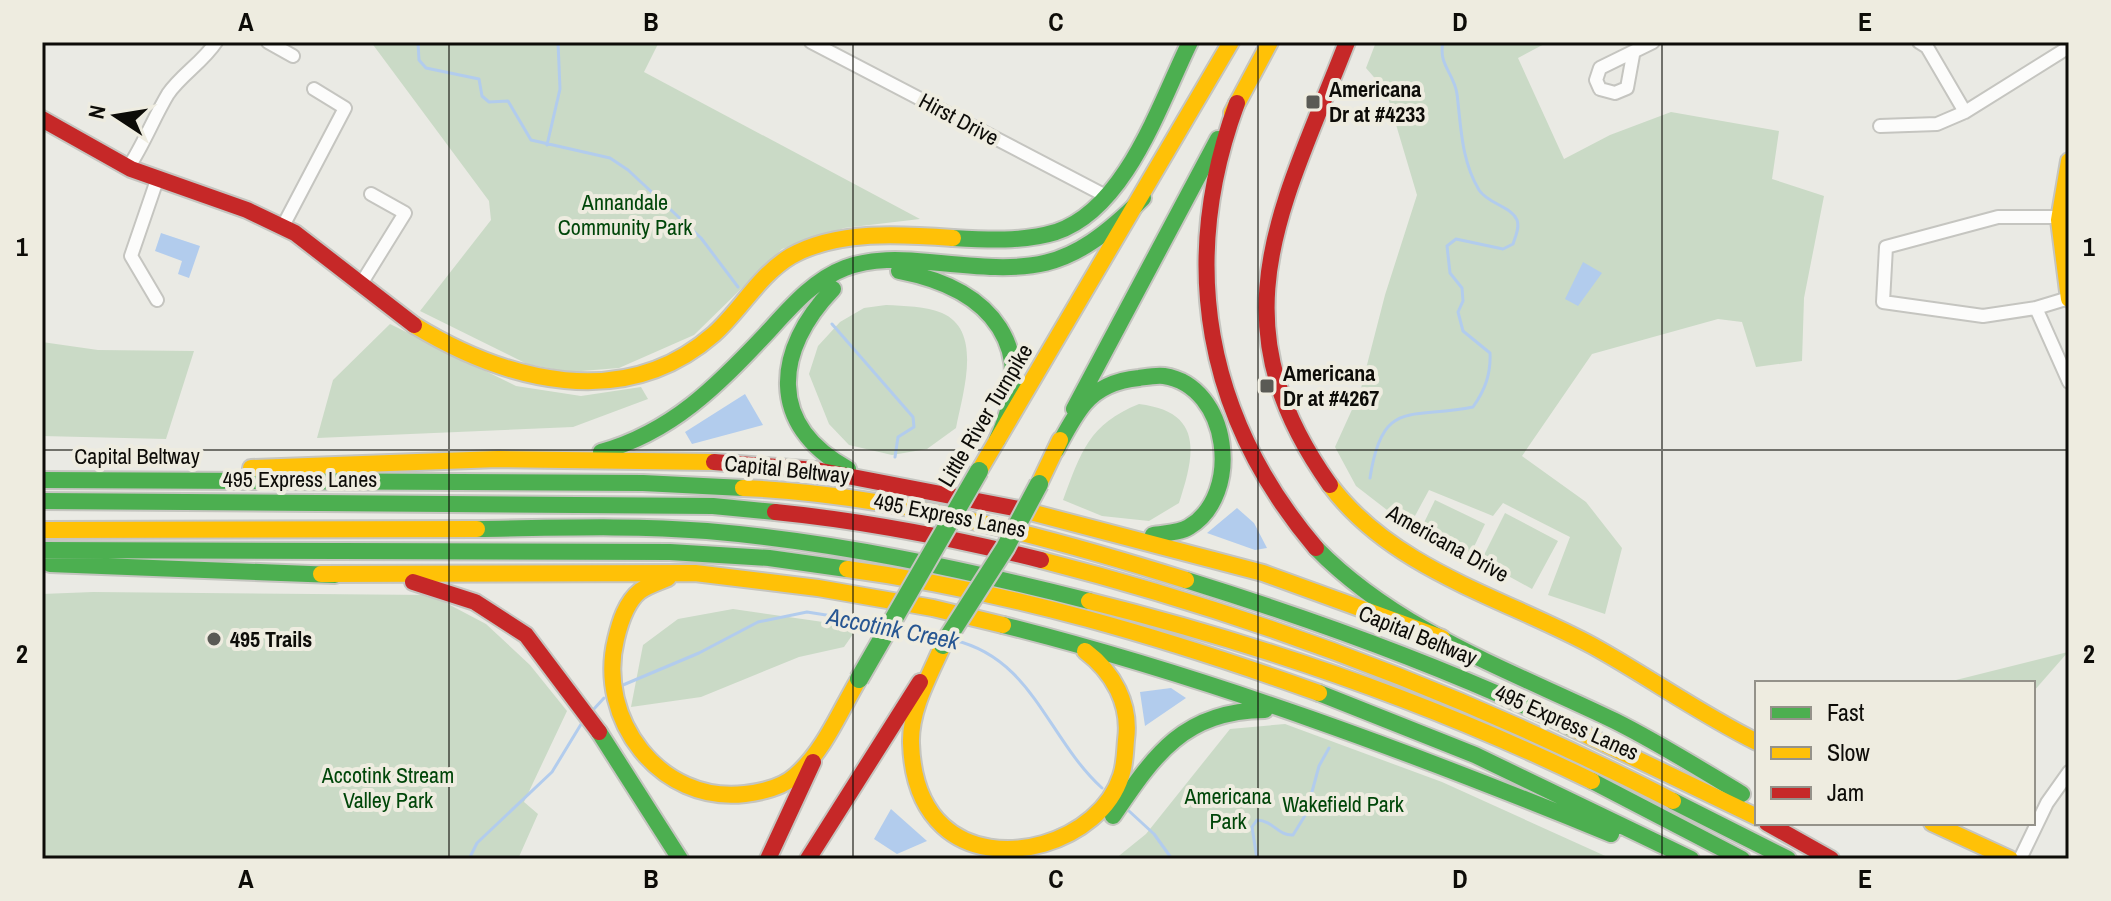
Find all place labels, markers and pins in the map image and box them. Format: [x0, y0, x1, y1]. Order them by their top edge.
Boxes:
place label: Americana Dr at #4233 [1329, 74, 1425, 129]
marker: Americana Dr at #4233 [1304, 93, 1322, 111]
place label: Americana Dr at #4267 [1283, 358, 1379, 413]
marker: Americana Dr at #4267 [1258, 377, 1276, 395]
place label: 495 Trails [230, 624, 312, 654]
marker: 495 Trails [205, 630, 223, 648]

